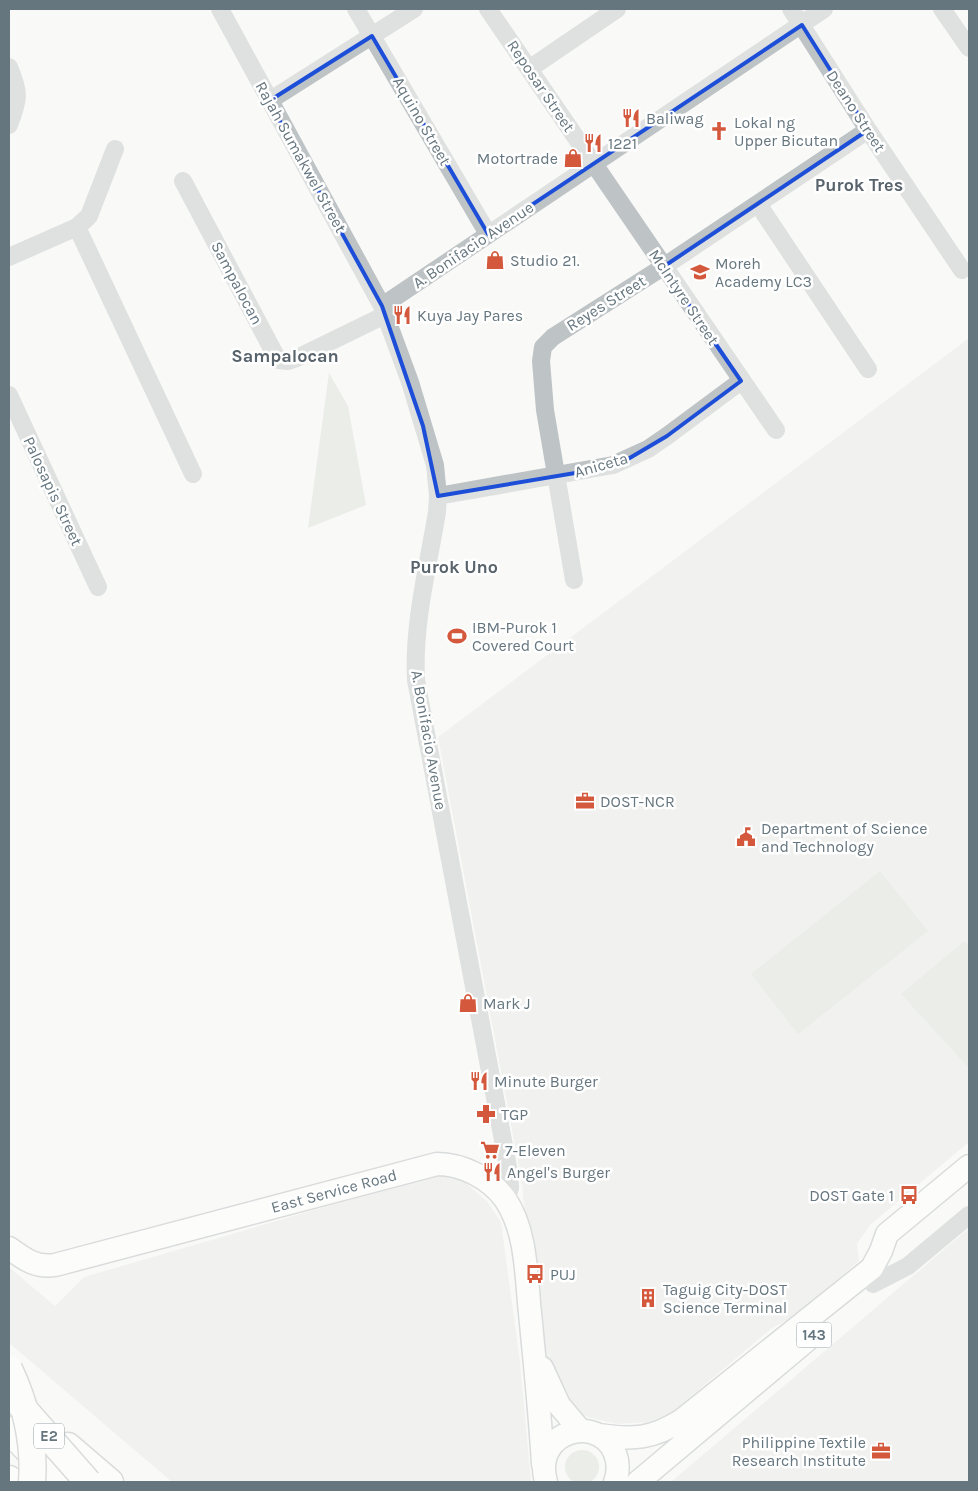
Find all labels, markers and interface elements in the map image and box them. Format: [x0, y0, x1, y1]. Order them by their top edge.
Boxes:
street label: Reposar Street [503, 36, 579, 136]
street label: Deano Street [823, 67, 889, 155]
street label: Aquino Street [389, 73, 455, 169]
street label: Rajah Sumakwel Street [251, 78, 351, 236]
restaurant icon: Baliwag [620, 107, 642, 129]
place label: Baliwag [646, 109, 703, 128]
place label: Lokal ng Upper Bicutan [734, 113, 838, 150]
church icon: Lokal ng Upper Bicutan [708, 120, 730, 142]
restaurant icon: 1221 [582, 132, 604, 154]
place label: 1221 [608, 134, 637, 153]
shop icon: Motortrade [562, 147, 584, 169]
place label: Motortrade [477, 149, 558, 168]
district label: Purok Tres [815, 174, 903, 196]
street label: A. Bonifacio Avenue [409, 198, 537, 292]
street label: Sampalocan [207, 238, 267, 328]
street label: McIntyre Street [645, 246, 723, 348]
shop icon: Studio 21. [484, 249, 506, 271]
place label: Studio 21. [510, 251, 580, 270]
place label: Moreh Academy LC3 [715, 254, 812, 291]
school or university icon: Moreh Academy LC3 [689, 261, 711, 283]
street label: Reyes Street [563, 271, 649, 335]
restaurant icon: Kuya Jay Pares [391, 304, 413, 326]
place label: Kuya Jay Pares [417, 306, 523, 325]
district label: Sampalocan [231, 345, 339, 367]
street label: Palosapis Street [19, 433, 87, 549]
street label: Aniceta [572, 448, 630, 482]
district label: Purok Uno [410, 556, 498, 578]
place label: IBM-Purok 1 Covered Court [472, 618, 574, 655]
sports icon: IBM-Purok 1 Covered Court [446, 625, 468, 647]
street label: A. Bonifacio Avenue [407, 669, 451, 811]
office icon: DOST-NCR [574, 790, 596, 812]
place label: DOST-NCR [600, 792, 675, 811]
place label: Department of Science and Technology [761, 819, 927, 856]
public building icon: Department of Science and Technology [735, 826, 757, 848]
shop icon: Mark J [457, 992, 479, 1014]
place label: Mark J [483, 994, 530, 1013]
restaurant icon: Minute Burger [468, 1070, 490, 1092]
place label: Minute Burger [494, 1072, 598, 1091]
pharmacy icon: TGP [475, 1103, 497, 1125]
place label: TGP [501, 1105, 528, 1124]
supermarket icon: 7-Eleven [479, 1139, 501, 1161]
place label: 7-Eleven [505, 1141, 566, 1160]
restaurant icon: Angel's Burger [481, 1161, 503, 1183]
place label: Angel's Burger [507, 1163, 610, 1182]
street label: East Service Road [269, 1165, 399, 1217]
bus stop icon: DOST Gate 1 [898, 1184, 920, 1206]
place label: DOST Gate 1 [809, 1186, 894, 1205]
bus stop icon: PUJ [524, 1263, 546, 1285]
place label: PUJ [550, 1265, 576, 1284]
place label: Taguig City-DOST Science Terminal [663, 1280, 787, 1317]
building icon: Taguig City-DOST Science Terminal [637, 1287, 659, 1309]
road number: 143 [796, 1322, 832, 1348]
road number: E2 [34, 1424, 64, 1448]
place label: Philippine Textile Research Institute [732, 1433, 866, 1470]
office icon: Philippine Textile Research Institute [870, 1440, 892, 1462]

